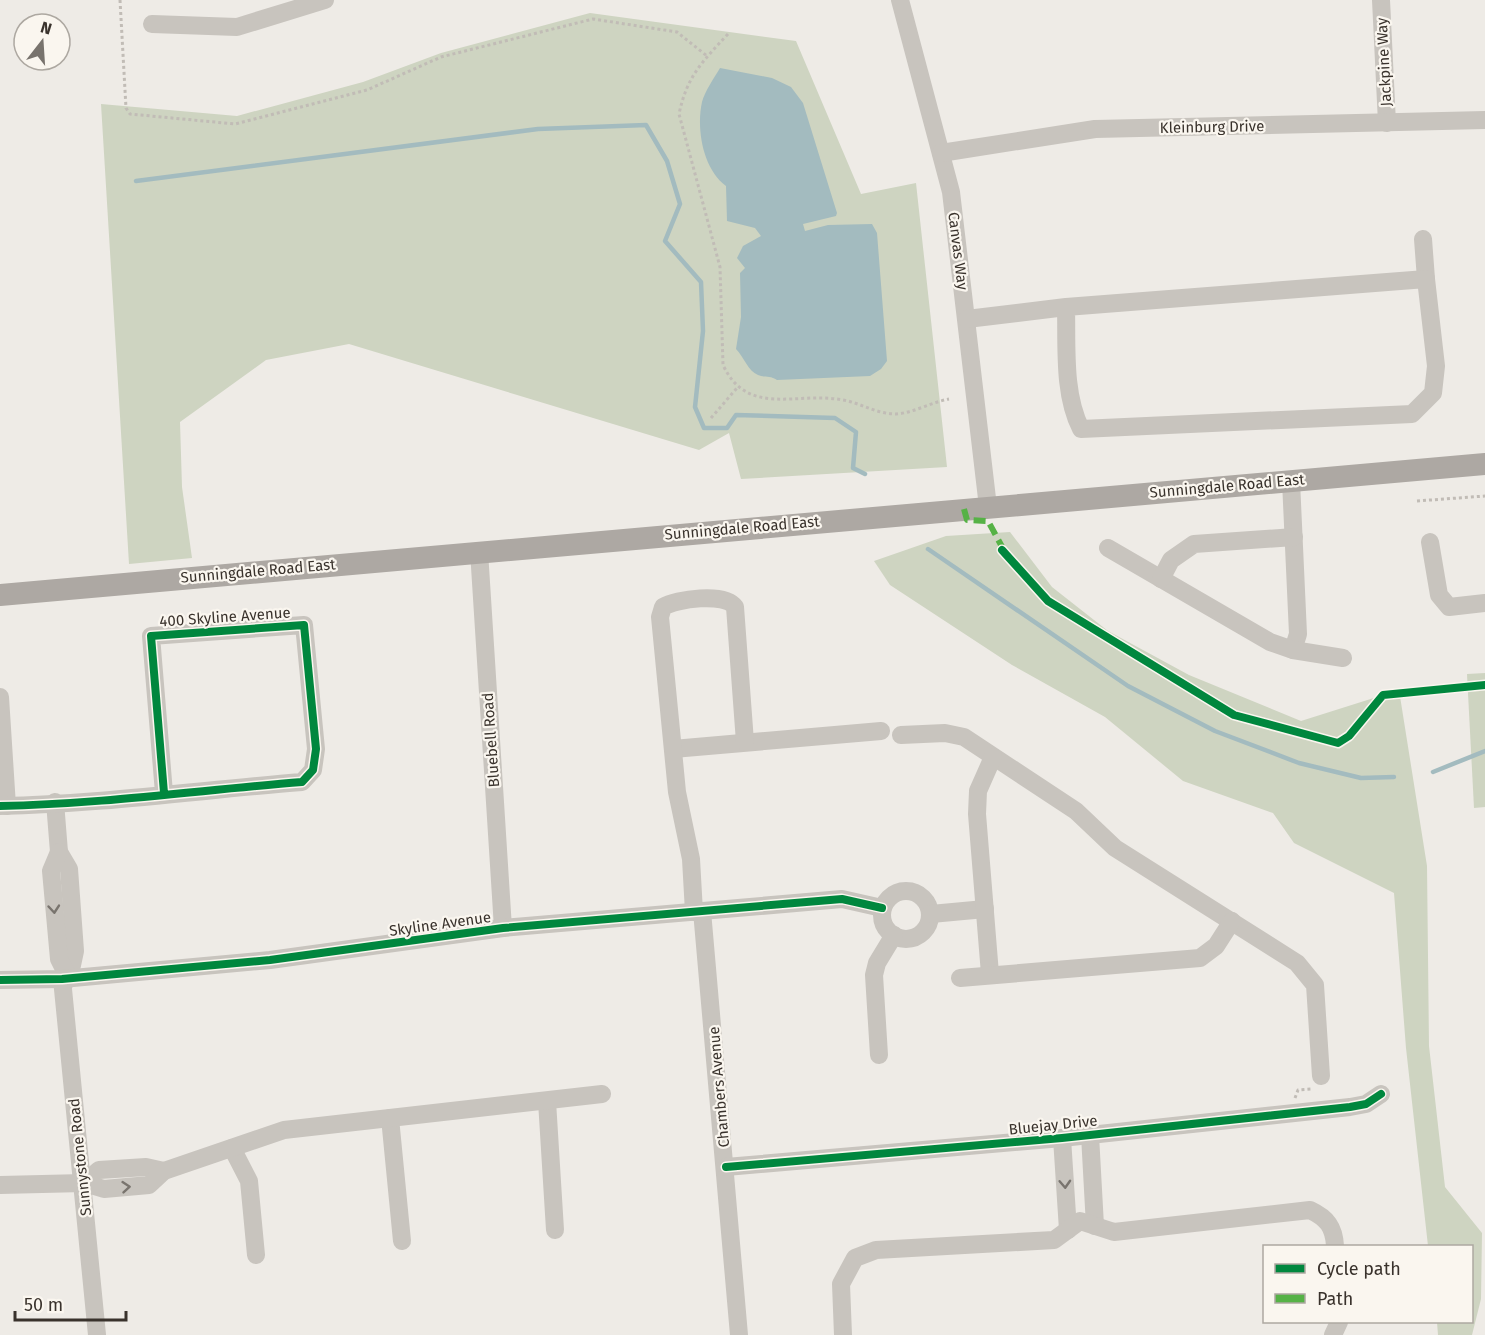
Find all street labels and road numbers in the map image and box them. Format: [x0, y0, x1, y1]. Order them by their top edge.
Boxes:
street label: Jackpine Way [1373, 17, 1395, 107]
street label: Kleinburg Drive [1160, 117, 1264, 137]
street label: Canvas Way [944, 211, 972, 292]
street label: Sunningdale Road East [1149, 470, 1306, 502]
street label: Sunningdale Road East [664, 512, 821, 544]
street label: Sunningdale Road East [180, 555, 337, 587]
street label: 400 Skyline Avenue [159, 603, 291, 631]
street label: Bluebell Road [479, 692, 503, 788]
street label: Skyline Avenue [388, 908, 492, 940]
street label: Chambers Avenue [705, 1026, 733, 1148]
street label: Sunnystone Road [65, 1097, 95, 1217]
street label: Bluejay Drive [1008, 1111, 1098, 1139]

